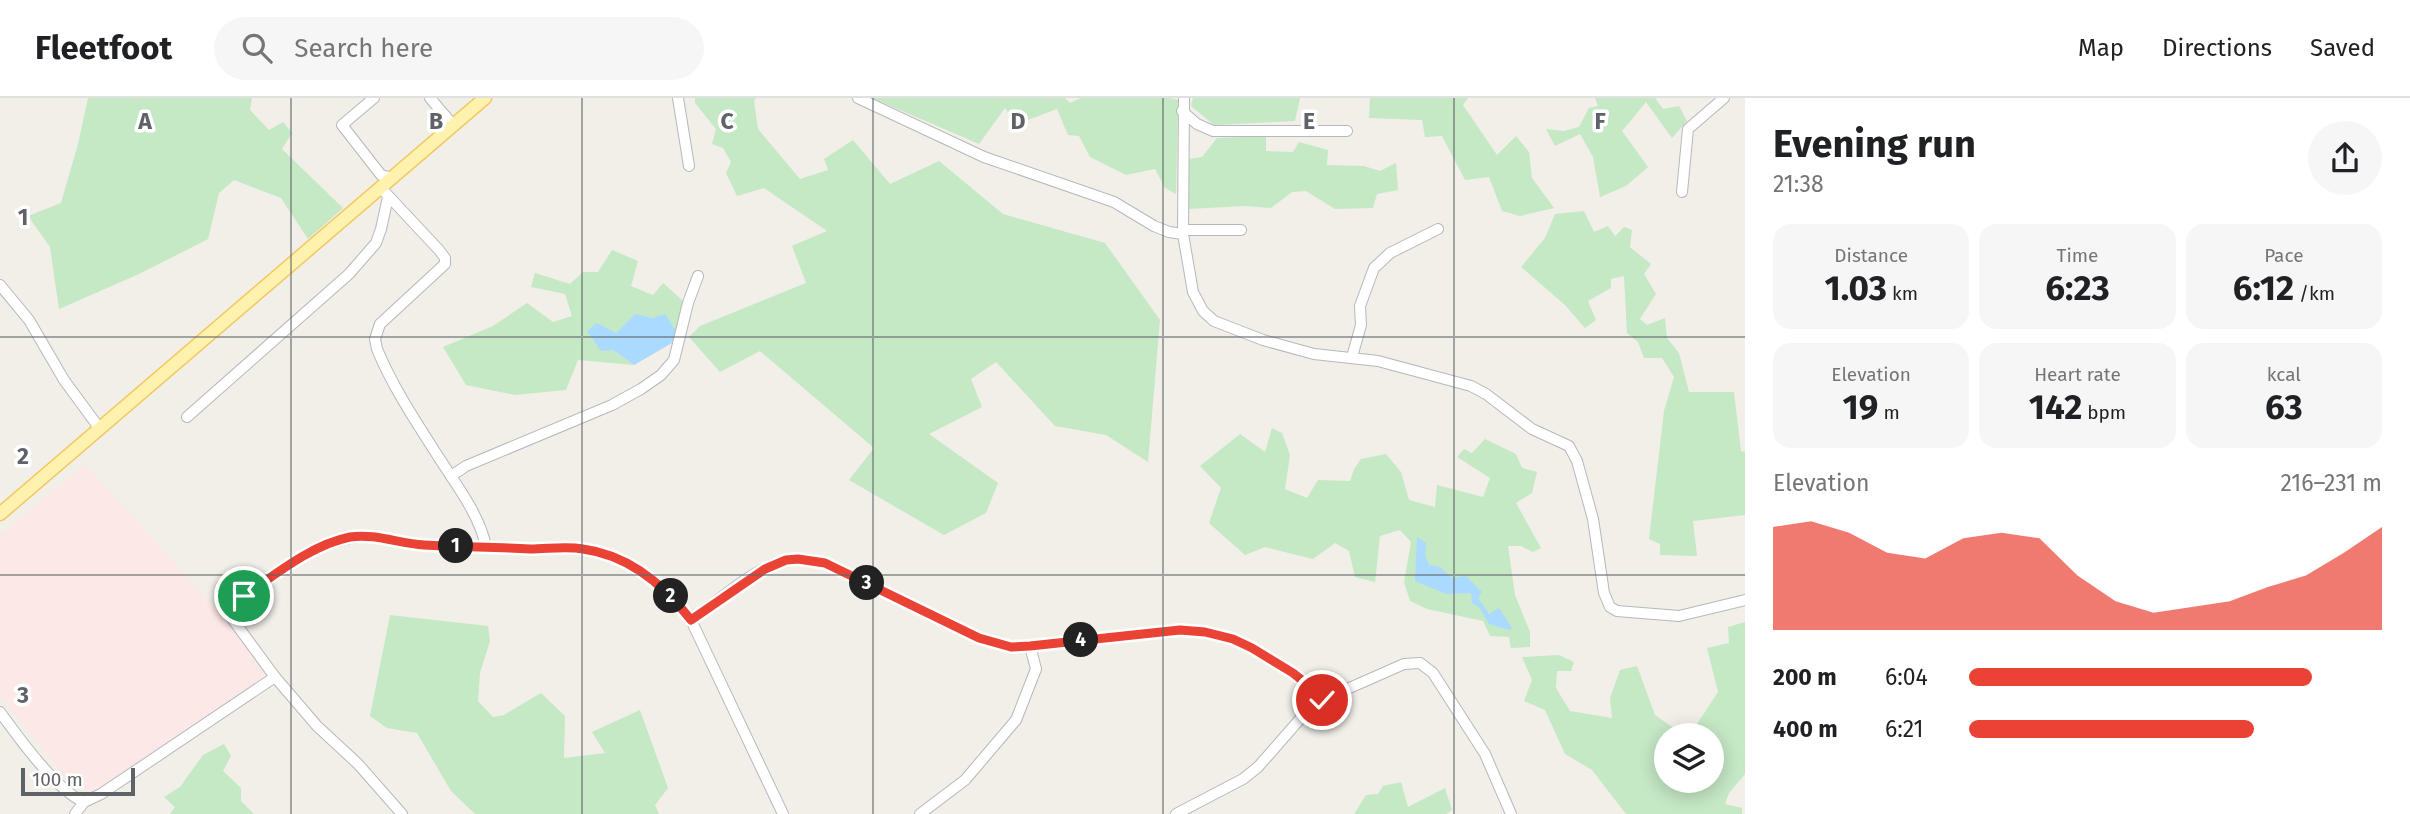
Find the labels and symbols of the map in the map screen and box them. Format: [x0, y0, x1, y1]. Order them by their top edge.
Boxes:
text: A [137, 107, 152, 135]
text: B [429, 107, 443, 135]
text: C [720, 107, 734, 135]
text: D [1011, 107, 1026, 135]
text: E [1303, 107, 1315, 135]
text: F [1594, 107, 1606, 135]
text: 1 [18, 203, 28, 231]
text: 2 [17, 442, 29, 470]
pin: 1 [438, 528, 474, 564]
pin [214, 566, 274, 626]
pin: 3 [850, 566, 884, 601]
pin: 2 [654, 578, 688, 614]
pin: 4 [1064, 622, 1098, 658]
pin [1292, 670, 1352, 730]
text: 3 [16, 681, 29, 709]
scale bar [21, 765, 135, 797]

